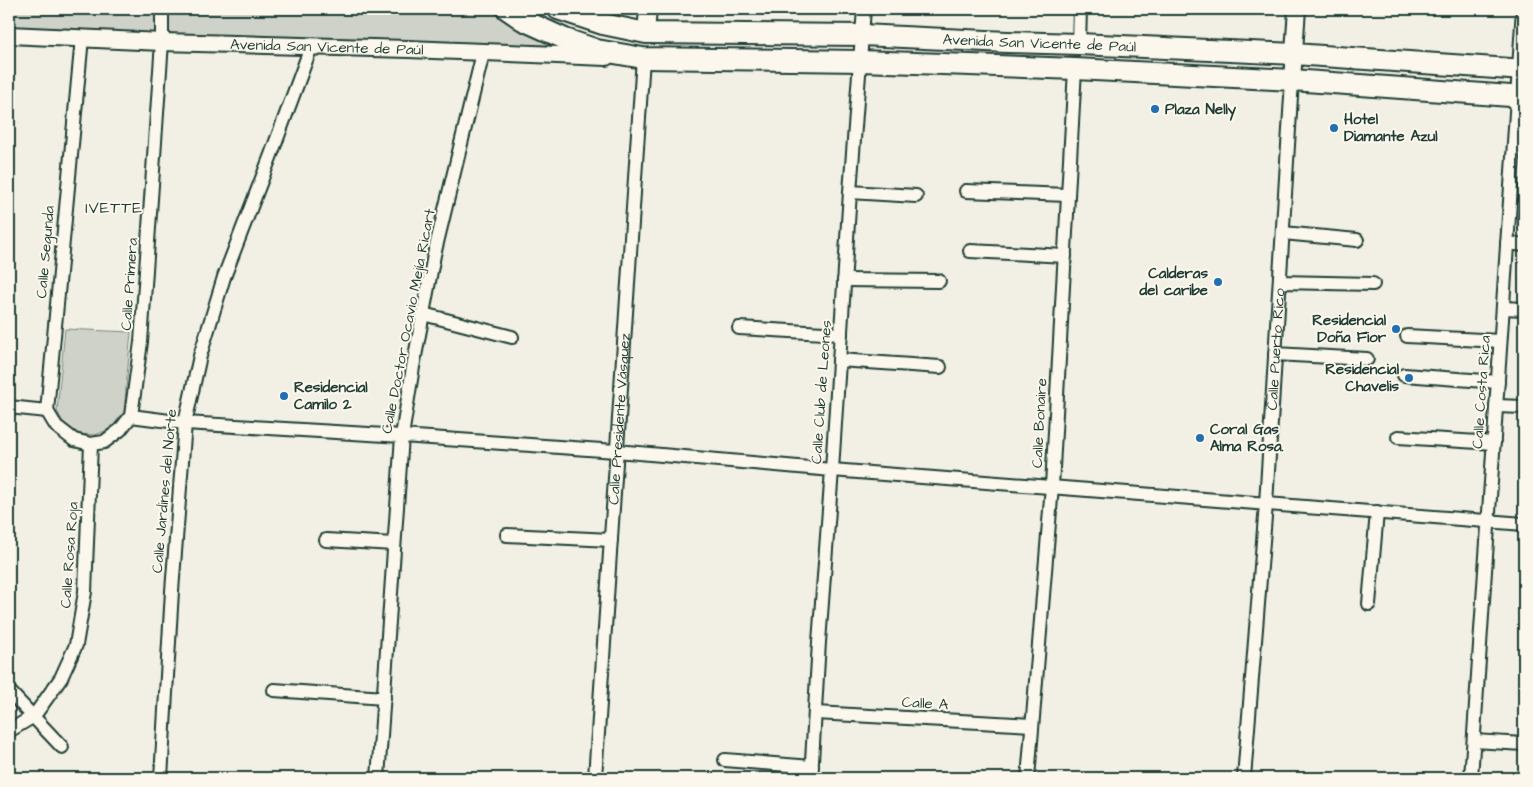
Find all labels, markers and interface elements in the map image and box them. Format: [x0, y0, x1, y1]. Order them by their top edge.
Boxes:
street label: Avenida San Vicente de Paúl [942, 29, 1137, 58]
street label: Avenida San Vicente de Paúl [230, 34, 424, 61]
place label: Plaza Nelly [1165, 99, 1237, 121]
marker: Plaza Nelly [1149, 103, 1161, 115]
place label: Hotel Diamante Azul [1344, 109, 1438, 147]
marker: Hotel Diamante Azul [1328, 122, 1340, 134]
district label: IVETTE [85, 197, 143, 219]
street label: Calle Segunda [31, 204, 61, 299]
street label: Calle Doctor Ocavio Mejía Ricart [376, 207, 441, 435]
street label: Calle Primera [116, 237, 143, 331]
place label: Calderas del caribe [1139, 263, 1208, 301]
marker: Calderas del caribe [1212, 276, 1224, 288]
street label: Calle Puerto Rico [1262, 287, 1290, 411]
place label: Residencial Doña Fior [1312, 310, 1387, 348]
street label: Calle Club de Leones [806, 319, 837, 465]
marker: Residencial Doña Fior [1390, 323, 1402, 335]
street label: Calle Presidente Vásquez [603, 332, 636, 505]
street label: Calle Costa Rica [1467, 334, 1496, 449]
place label: Residencial Chavelis [1325, 359, 1400, 397]
marker: Residencial Chavelis [1403, 372, 1415, 384]
place label: Residencial Camilo 2 [294, 377, 368, 415]
street label: Calle Bonaire [1027, 378, 1052, 469]
marker: Residencial Camilo 2 [278, 390, 290, 402]
street label: Calle Jardines del Norte [147, 408, 182, 574]
place label: Coral Gas Alma Rosa. [1210, 419, 1284, 457]
marker: Coral Gas Alma Rosa. [1194, 432, 1206, 444]
street label: Calle Rosa Roja [55, 501, 84, 609]
street label: Calle A [901, 692, 949, 715]

